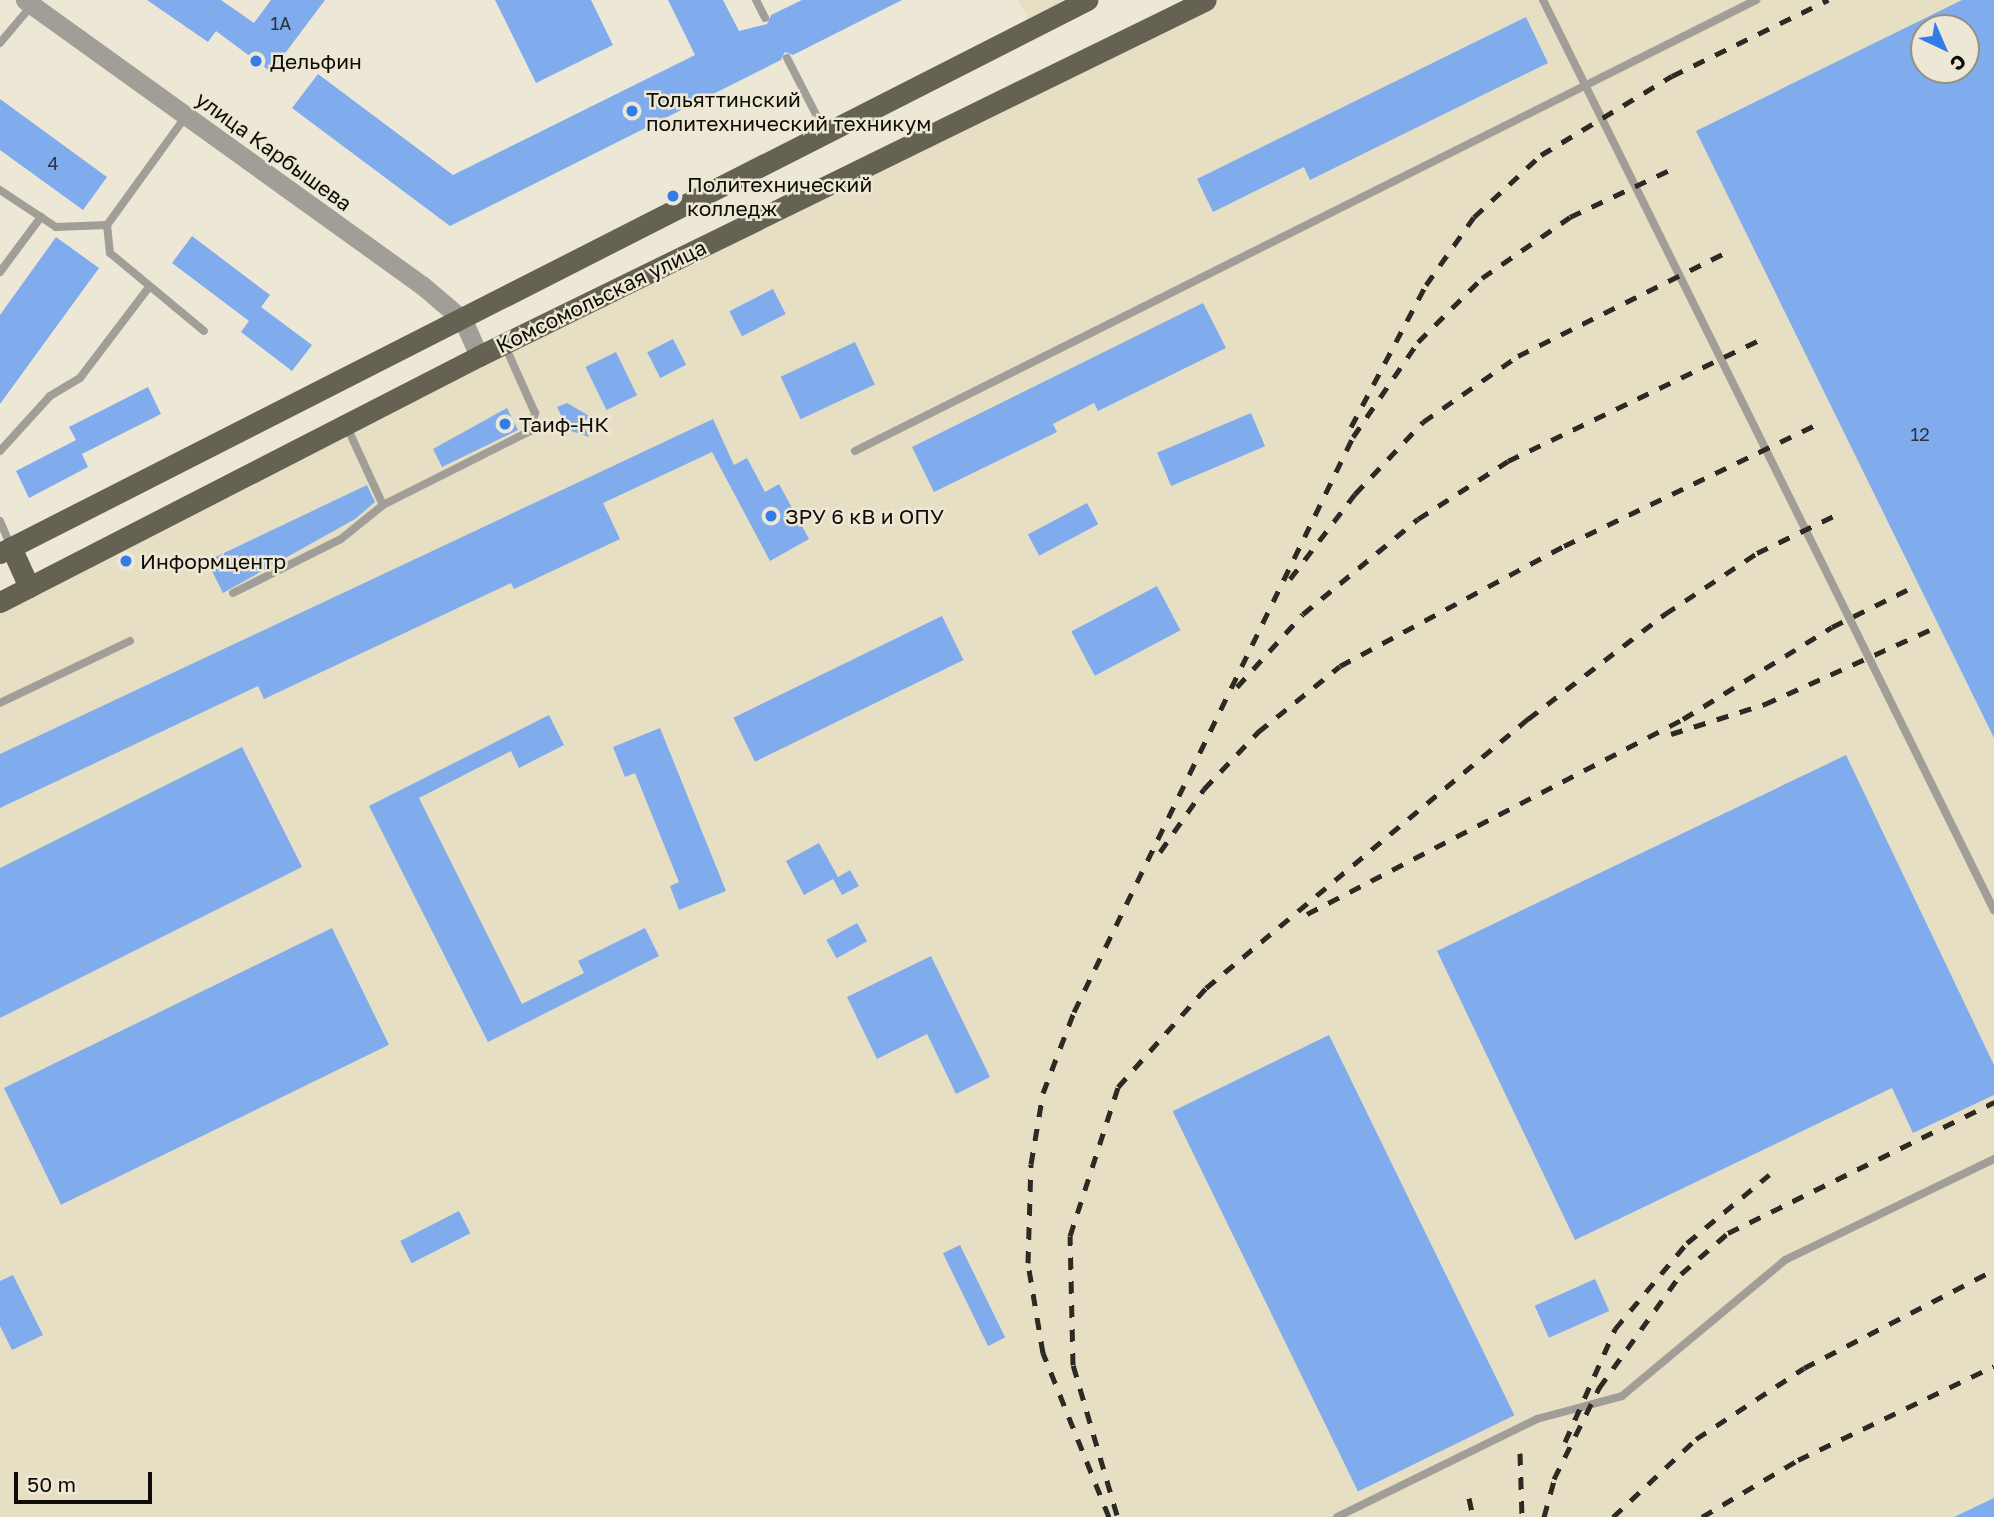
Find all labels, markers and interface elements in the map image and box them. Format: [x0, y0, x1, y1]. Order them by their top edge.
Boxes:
house number: 1А [271, 12, 291, 34]
north arrow [1910, 14, 1980, 84]
place label: Дельфин [270, 48, 362, 74]
text: С [1946, 50, 1971, 76]
marker: Дельфин [248, 53, 264, 69]
street label: улица Карбышева [191, 86, 357, 216]
place label: Тольяттинский политехнический техникум [646, 86, 931, 136]
marker: Тольяттинский политехнический техникум [624, 103, 640, 119]
house number: 4 [48, 152, 58, 174]
place label: Политехнический колледж [687, 171, 872, 221]
marker: Политехнический колледж [665, 188, 681, 204]
street label: Комсомольская улица [492, 234, 710, 358]
place label: Таиф-НК [519, 411, 609, 437]
marker: Таиф-НК [497, 416, 513, 432]
house number: 12 [1910, 423, 1930, 445]
place label: ЗРУ 6 кВ и ОПУ [785, 503, 944, 529]
marker: ЗРУ 6 кВ и ОПУ [763, 508, 779, 524]
place label: Информцентр [140, 548, 286, 574]
marker: Информцентр [118, 553, 134, 569]
scale bar [18, 1458, 156, 1502]
text: 50 m [27, 1471, 76, 1497]

